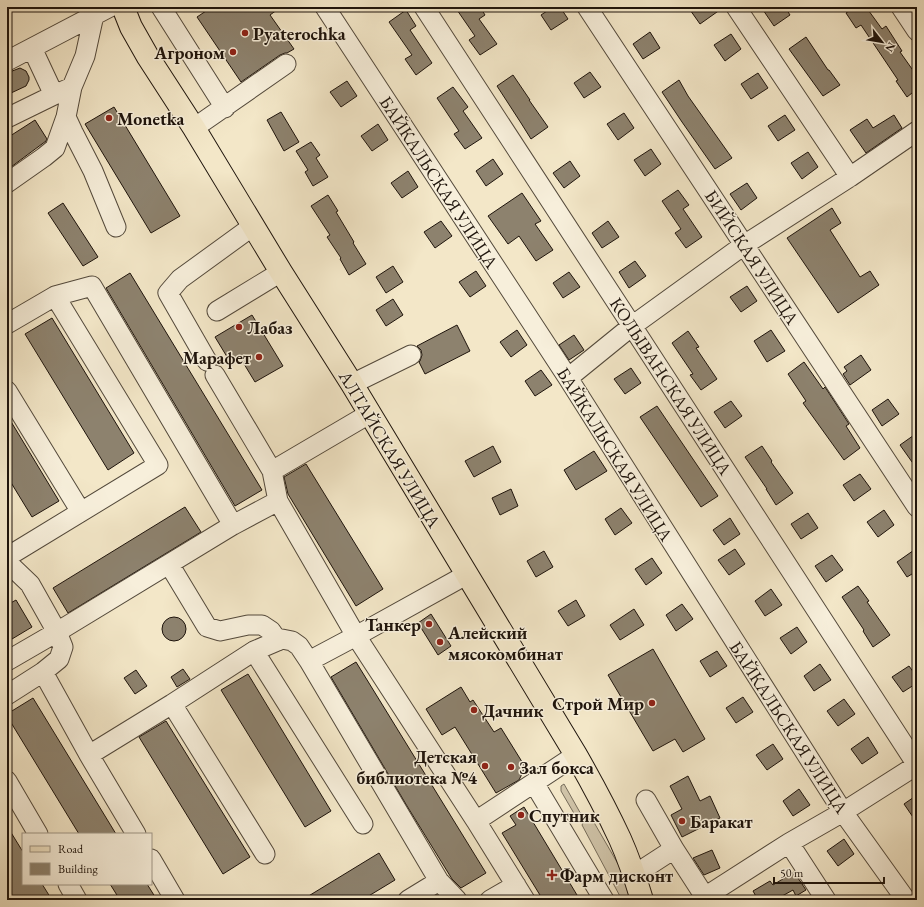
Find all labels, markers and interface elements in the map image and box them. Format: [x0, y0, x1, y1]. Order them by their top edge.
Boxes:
place label: Pyaterochka [253, 22, 346, 45]
north arrow [862, 22, 902, 62]
marker: Pyaterochka [240, 28, 250, 38]
text: N [882, 40, 899, 55]
place label: Агроном [153, 41, 225, 64]
marker: Агроном [228, 47, 238, 57]
street label: БАЙКАЛЬСКАЯ УЛИЦА [375, 91, 504, 273]
place label: Monetka [117, 107, 184, 130]
marker: Monetka [104, 113, 114, 123]
street label: БИЙСКАЯ УЛИЦА [700, 185, 804, 329]
street label: КОЛЫВАНСКАЯ УЛИЦА [605, 293, 737, 480]
place label: Лабаз [247, 316, 293, 339]
marker: Лабаз [234, 322, 244, 332]
place label: Марафет [183, 346, 251, 369]
marker: Марафет [254, 352, 264, 362]
street label: БАЙКАЛЬСКАЯ УЛИЦА [552, 363, 678, 546]
street label: АЛТАЙСКАЯ УЛИЦА [333, 365, 446, 532]
place label: Танкер [365, 613, 421, 636]
marker: Танкер [424, 619, 434, 629]
place label: Алейский мясокомбинат [447, 621, 563, 665]
street label: БАЙКАЛЬСКАЯ УЛИЦА [725, 636, 854, 818]
marker: Алейский мясокомбинат [435, 637, 445, 647]
place label: Строй Мир [552, 692, 644, 715]
marker: Строй Мир [647, 698, 657, 708]
place label: Дачник [482, 699, 543, 722]
marker: Дачник [469, 705, 479, 715]
place label: Детская библиотека №4 [356, 745, 477, 789]
place label: Зал бокса [519, 756, 594, 779]
marker: Детская библиотека №4 [480, 761, 490, 771]
marker: Зал бокса [506, 762, 516, 772]
place label: Спутник [529, 804, 600, 827]
marker: Спутник [516, 810, 526, 820]
place label: Баракат [690, 810, 753, 833]
marker: Баракат [677, 816, 687, 826]
legend [22, 833, 152, 885]
text: Road [58, 841, 84, 857]
scale bar [774, 859, 884, 885]
text: Building [58, 861, 99, 877]
place label: Фарм дисконт [560, 864, 673, 887]
text: 50 m [780, 865, 804, 881]
marker: Фарм дисконт [547, 870, 557, 880]

